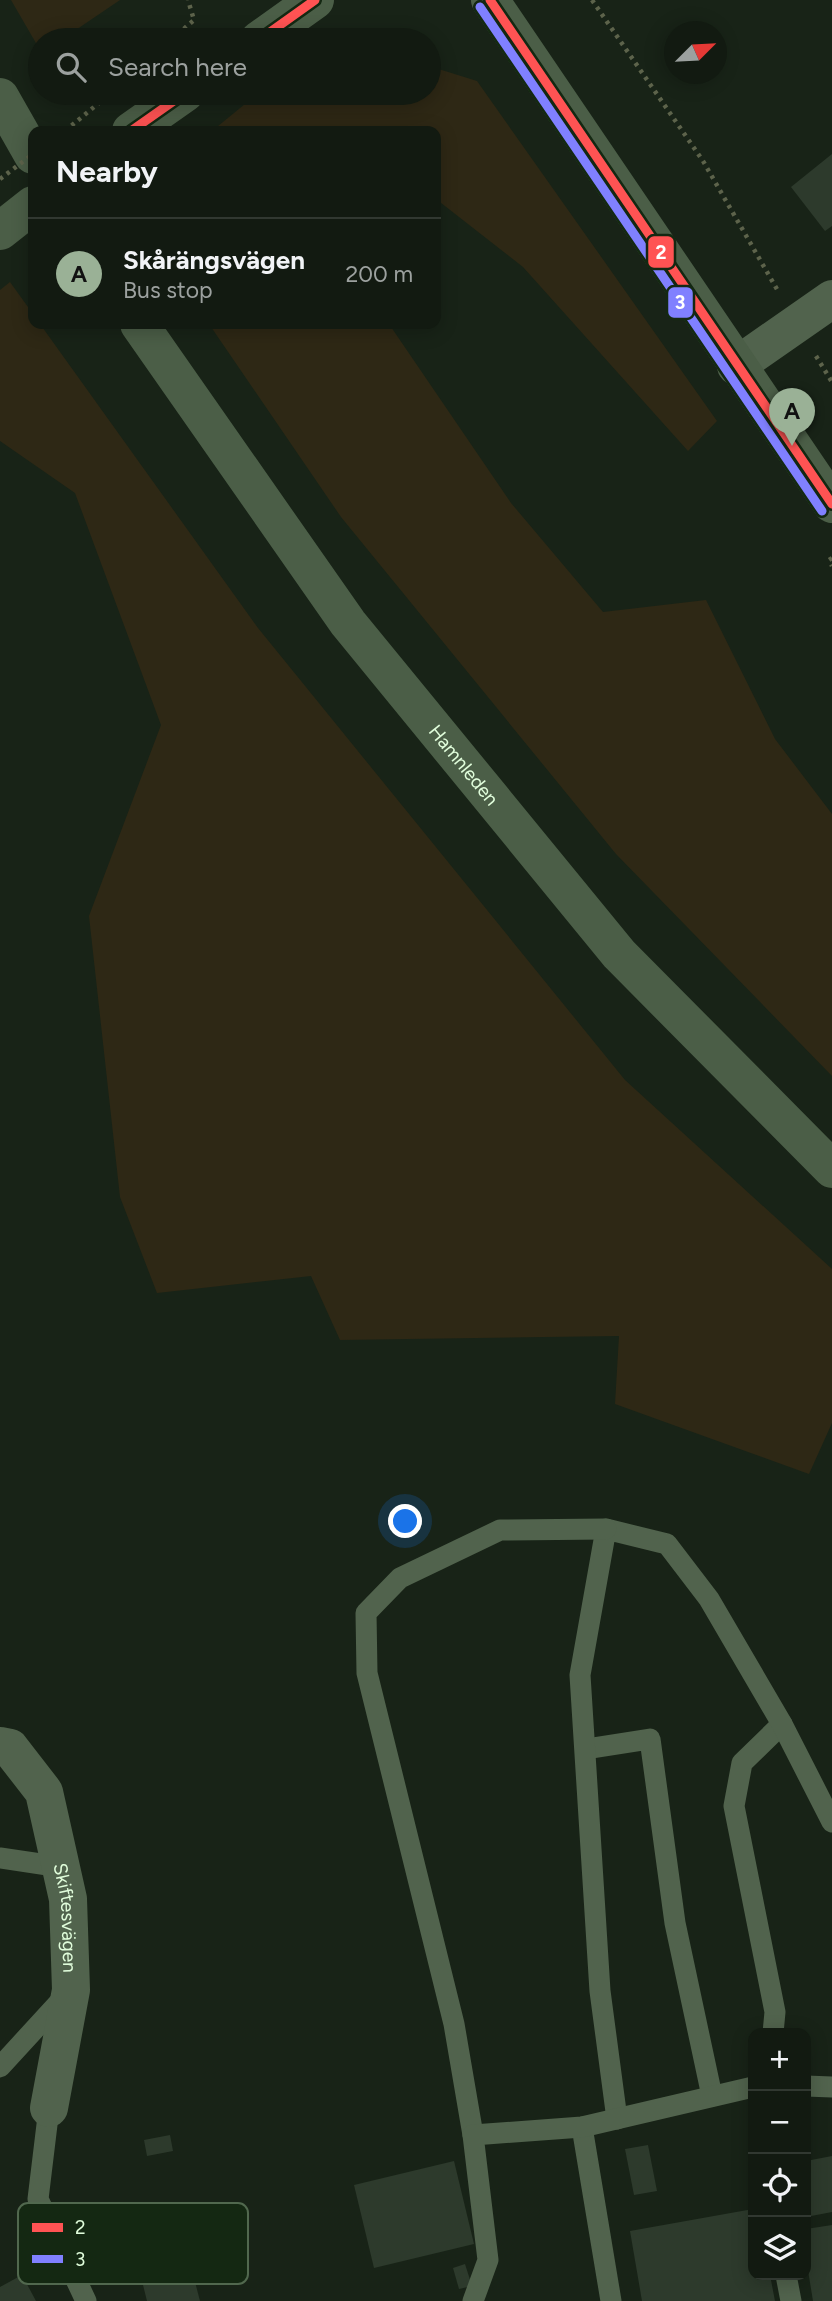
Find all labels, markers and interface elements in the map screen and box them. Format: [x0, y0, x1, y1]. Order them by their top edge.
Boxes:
north arrow [664, 21, 727, 84]
search box [28, 28, 441, 105]
icon: search [52, 48, 90, 86]
text: Search here [108, 51, 247, 83]
text: Nearby [56, 153, 158, 190]
line badge: 2 [647, 235, 675, 269]
text: 2 [655, 241, 667, 264]
text: Skårängsvägen [123, 244, 305, 276]
text: A [71, 260, 87, 288]
text: 200 m [345, 260, 413, 288]
text: Bus stop [123, 276, 213, 304]
line badge: 3 [667, 286, 694, 319]
text: 3 [675, 291, 685, 314]
pin: A [769, 388, 815, 446]
street label: Hamnleden [424, 720, 504, 810]
your location [388, 1504, 422, 1538]
street label: Skiftesvägen [49, 1861, 82, 1973]
map controls [748, 2028, 811, 2280]
button: + [748, 2028, 811, 2091]
button: − [748, 2091, 811, 2154]
button: locate [748, 2154, 811, 2217]
legend [18, 2203, 248, 2284]
text: 2 [75, 2216, 86, 2239]
button: layers [748, 2217, 811, 2280]
text: 3 [75, 2248, 85, 2271]

